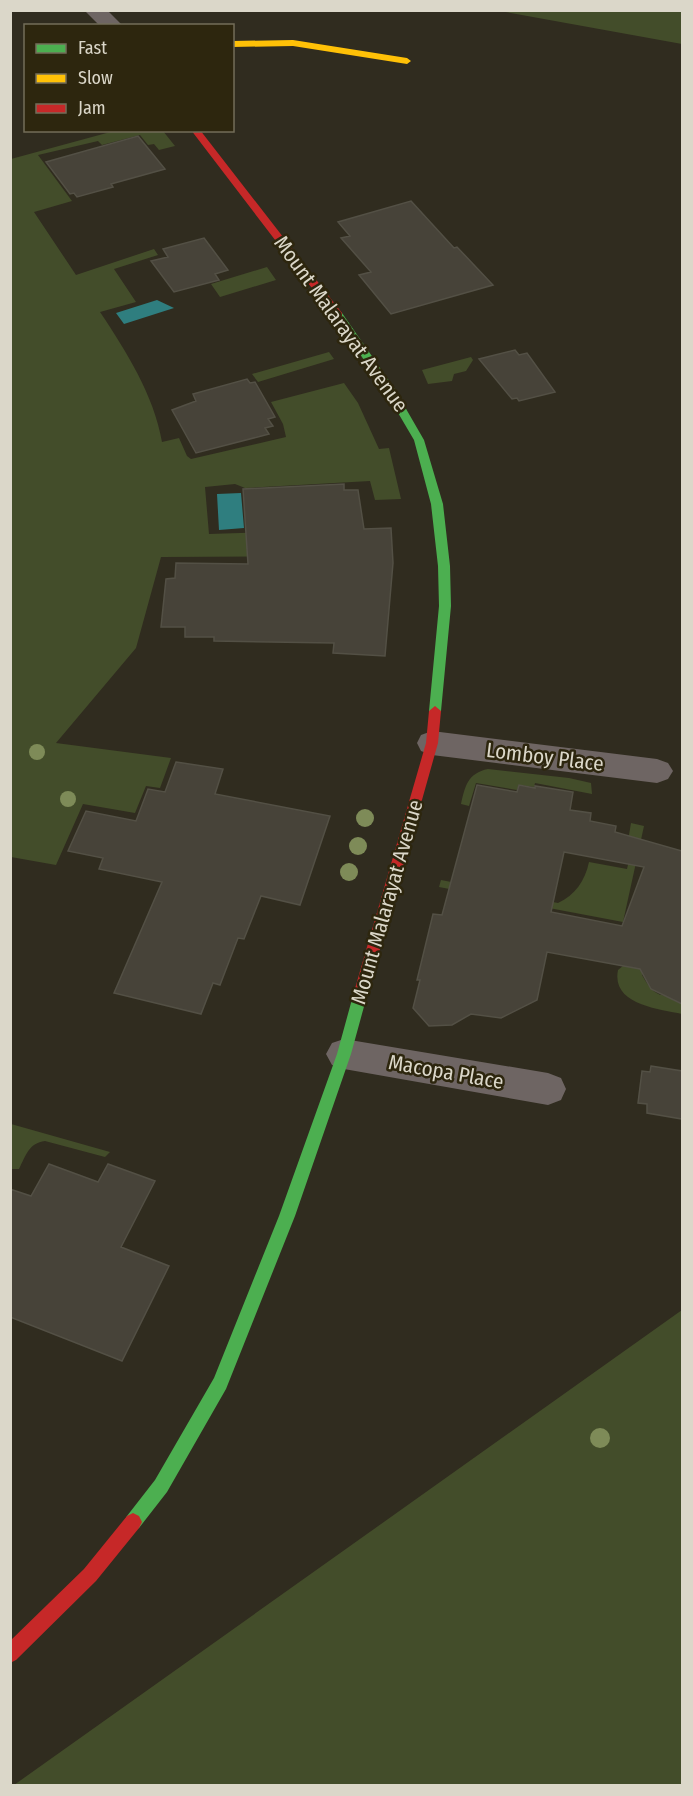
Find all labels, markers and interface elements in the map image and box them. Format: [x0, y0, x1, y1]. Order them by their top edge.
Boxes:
legend [24, 24, 234, 132]
text: Fast [78, 37, 107, 59]
text: Slow [78, 67, 113, 89]
text: Jam [78, 97, 106, 119]
street label: Mount Malarayat Avenue [268, 231, 414, 417]
street label: Lomboy Place [485, 737, 605, 777]
street label: Mount Malarayat Avenue [345, 797, 429, 1007]
street label: Macopa Place [386, 1049, 506, 1095]

